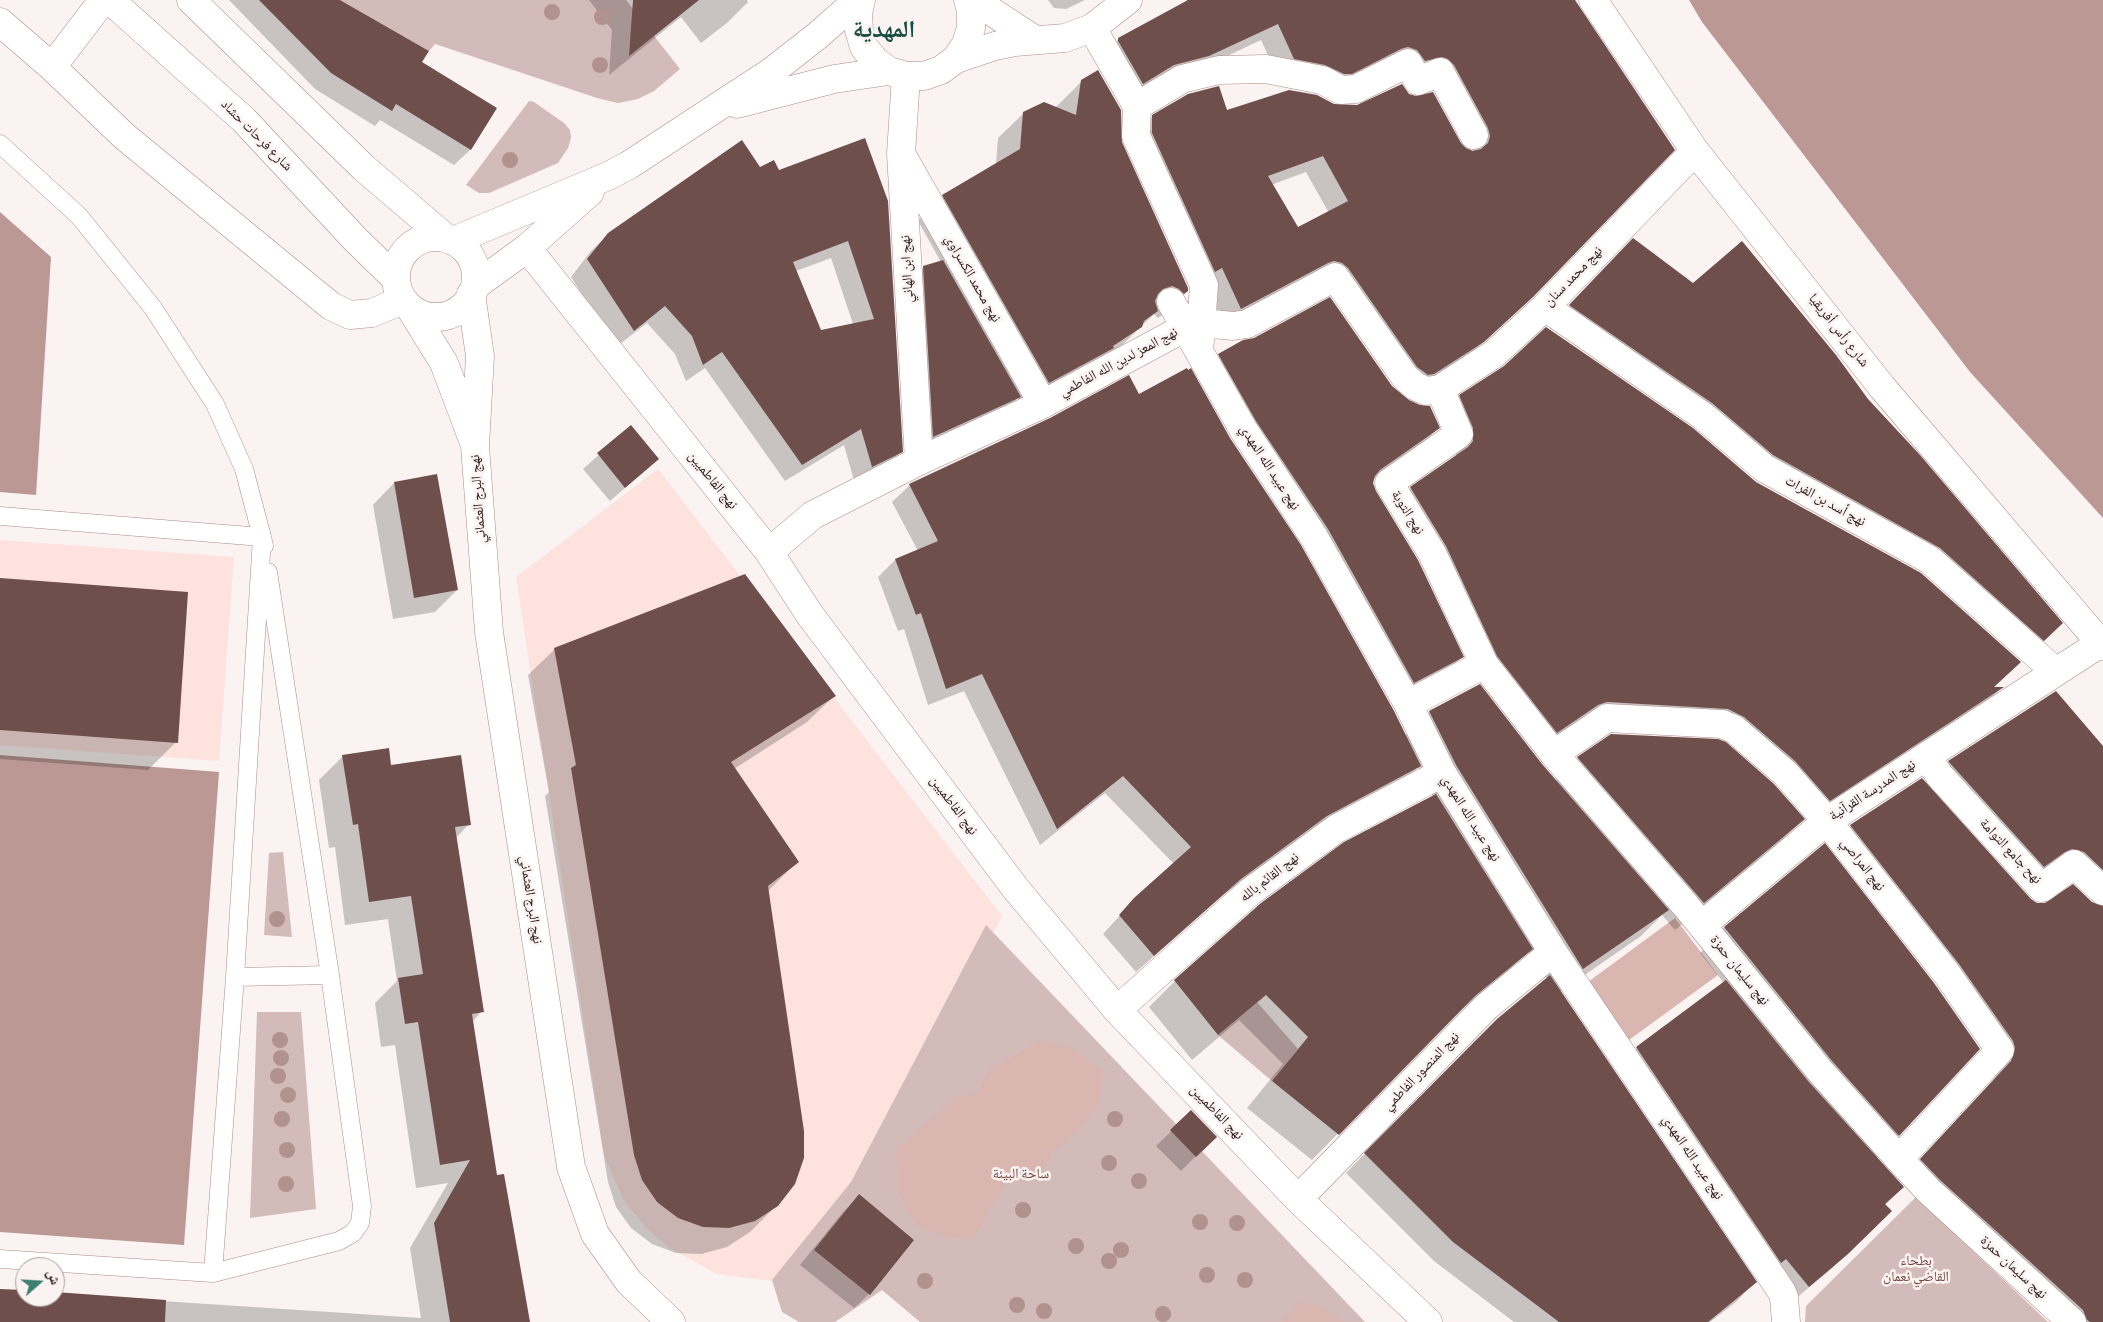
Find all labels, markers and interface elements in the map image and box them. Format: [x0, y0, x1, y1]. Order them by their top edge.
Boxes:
district label: المهدية [853, 18, 915, 46]
street label: شارع فرحات حشاد [217, 97, 295, 175]
street label: نهج محمد الكسراوي [940, 232, 1004, 326]
street label: نهج ابن الهاني [898, 235, 918, 303]
street label: نهج محمد سنان [1541, 243, 1607, 311]
street label: شارع رأس أفريقيا [1804, 291, 1872, 371]
street label: نهج المعز لدين الله الفاطمي [1057, 325, 1181, 401]
street label: نهج عبيد الله المهدي [1235, 422, 1303, 514]
street label: نهج الفاطميين [683, 449, 741, 513]
street label: نهج البرج العثماني [468, 454, 490, 544]
street label: نهج أسد بن الفرات [1782, 473, 1868, 531]
street label: نهج التوبة [1387, 488, 1427, 538]
street label: نهج المدرسة القرآنية [1827, 757, 1919, 825]
street label: نهج الفاطميين [925, 773, 981, 839]
street label: نهج عبيد الله المهدي [1437, 773, 1503, 865]
street label: نهح جامع التوامة [1975, 816, 2045, 888]
street label: نهج المراصي [1836, 835, 1888, 895]
street label: نهج القائم بالله [1237, 850, 1303, 906]
street label: نهج البرج العثماني [515, 855, 545, 945]
street label: نهج سليمان حمزة [1706, 933, 1772, 1009]
street label: نهج المنصور الفاطمي [1380, 1029, 1464, 1115]
street label: نهج الفاطميين [1186, 1082, 1246, 1144]
street label: نهج عبيد الله المهدي [1657, 1112, 1727, 1204]
park label: ساحة البيئة [993, 1167, 1049, 1183]
street label: نهج سليمان حمزة [1976, 1233, 2050, 1303]
park label: بطحاء القاضي نعمان [1883, 1254, 1949, 1286]
north arrow [15, 1257, 65, 1307]
text: ش [41, 1267, 65, 1288]

